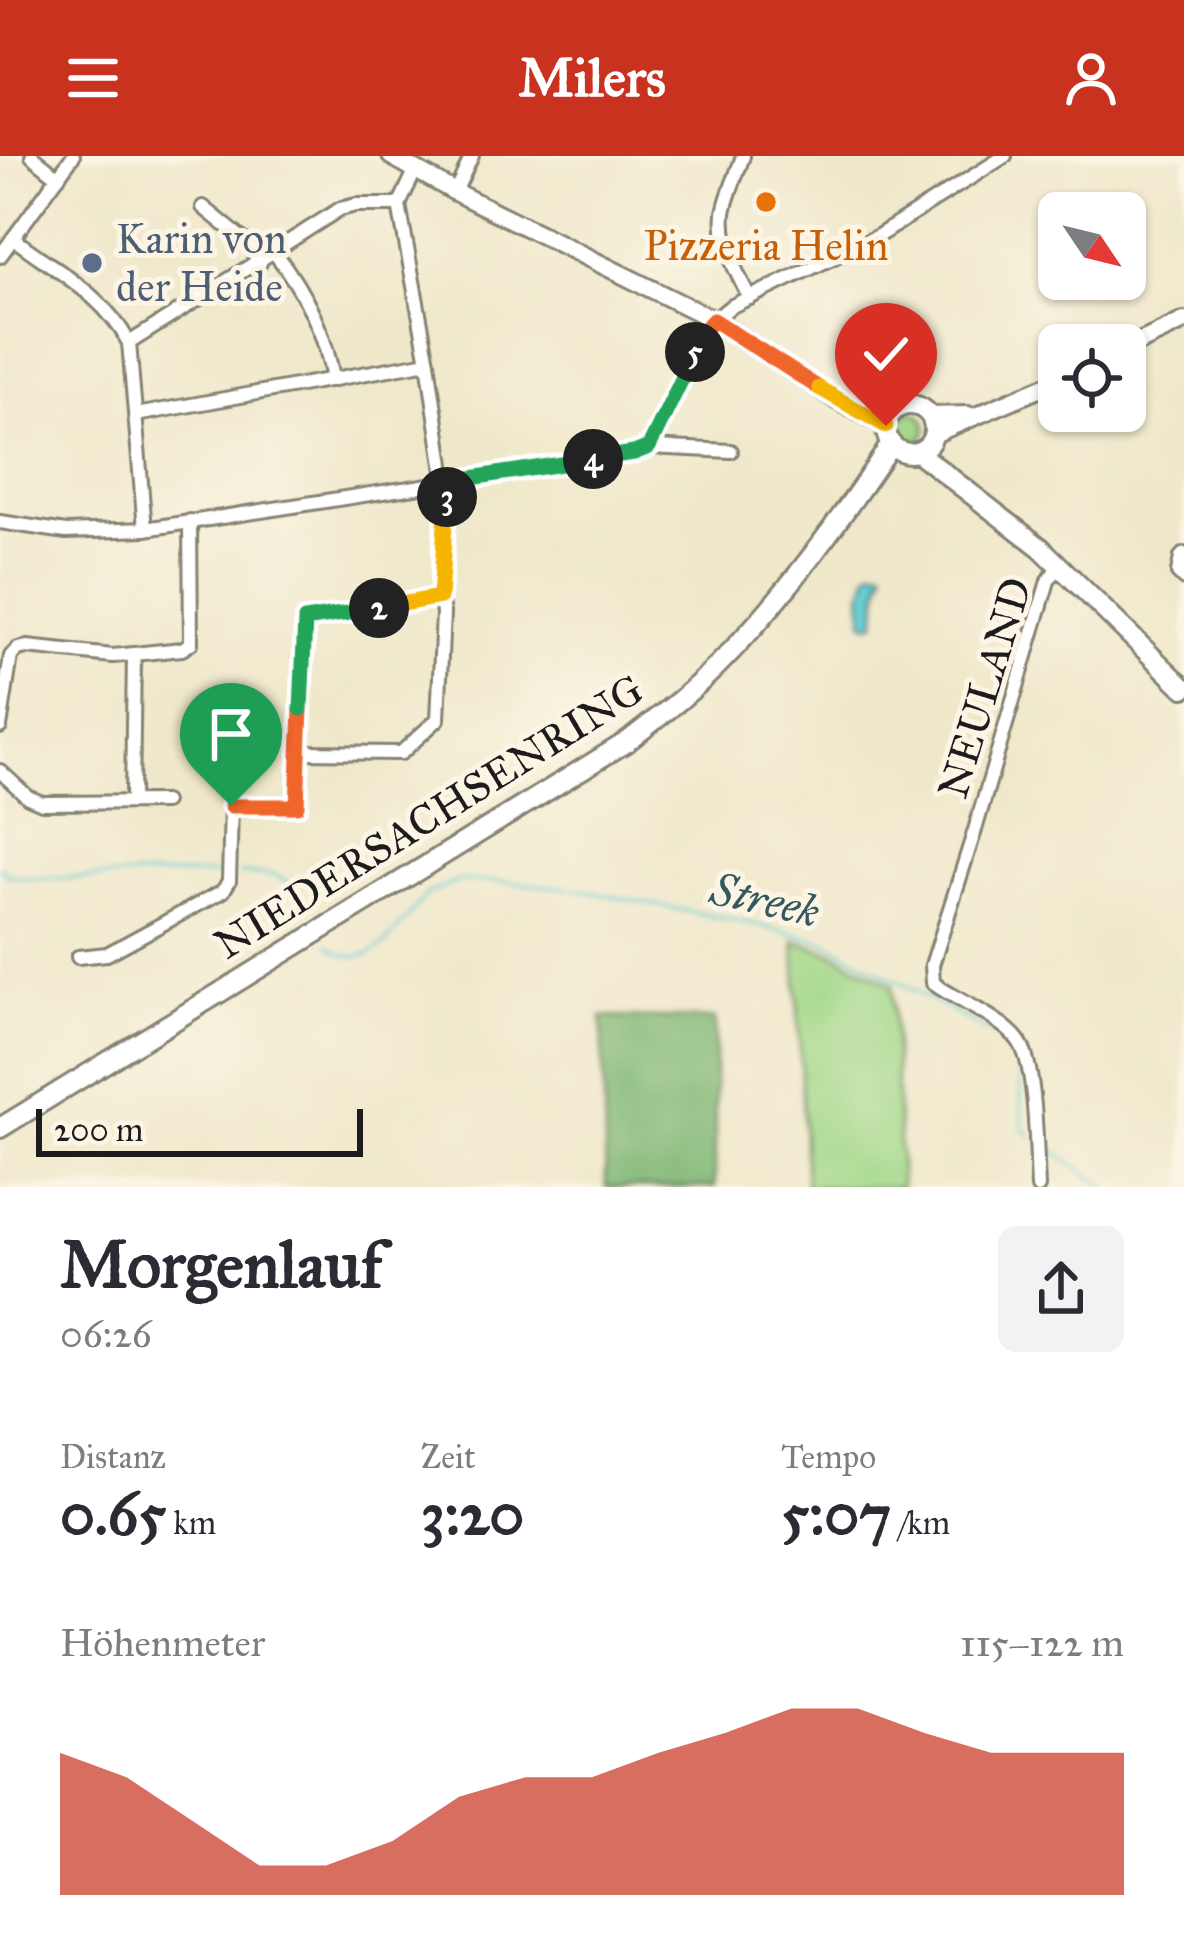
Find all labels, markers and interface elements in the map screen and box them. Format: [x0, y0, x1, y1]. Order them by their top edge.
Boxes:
icon: menu [60, 45, 126, 111]
text: Milers [518, 45, 666, 111]
icon: person [1058, 45, 1124, 111]
marker: Pizzeria Helin [753, 189, 779, 215]
north arrow [1038, 192, 1146, 300]
map controls [1038, 192, 1146, 432]
place label: Karin von der Heide [116, 213, 287, 313]
place label: Pizzeria Helin [643, 220, 889, 272]
marker: Karin von der Heide [79, 250, 105, 276]
pin [835, 303, 937, 426]
icon: check [853, 321, 919, 387]
pin: 5 [665, 322, 725, 382]
button: locate [1038, 324, 1146, 432]
text: 5 [687, 332, 703, 372]
pin: 4 [563, 429, 623, 489]
text: 4 [584, 439, 602, 479]
pin: 3 [417, 467, 477, 527]
text: 3 [440, 477, 454, 517]
street label: NEULAND [927, 571, 1043, 805]
pin: 2 [349, 578, 409, 638]
text: 2 [371, 588, 387, 628]
street label: NIEDERSACHSENRING [205, 664, 653, 970]
pin [180, 683, 282, 806]
icon: arrive [198, 701, 264, 767]
water label: Streek [704, 861, 825, 939]
scale bar [36, 1103, 363, 1156]
text: 200 m [54, 1110, 144, 1150]
text: Morgenlauf [60, 1224, 383, 1305]
button: share [998, 1226, 1124, 1352]
text: 06:26 [60, 1310, 152, 1358]
text: Distanz [60, 1437, 166, 1477]
text: Zeit [421, 1437, 476, 1477]
text: Tempo [781, 1437, 876, 1477]
text: 0.65 [60, 1477, 166, 1550]
text: 3:20 [421, 1477, 524, 1550]
text: 5:07 [781, 1477, 891, 1550]
text: km [166, 1503, 216, 1543]
text: /km [891, 1503, 950, 1543]
text: Höhenmeter [60, 1619, 265, 1667]
text: 115–122 m [960, 1619, 1124, 1667]

